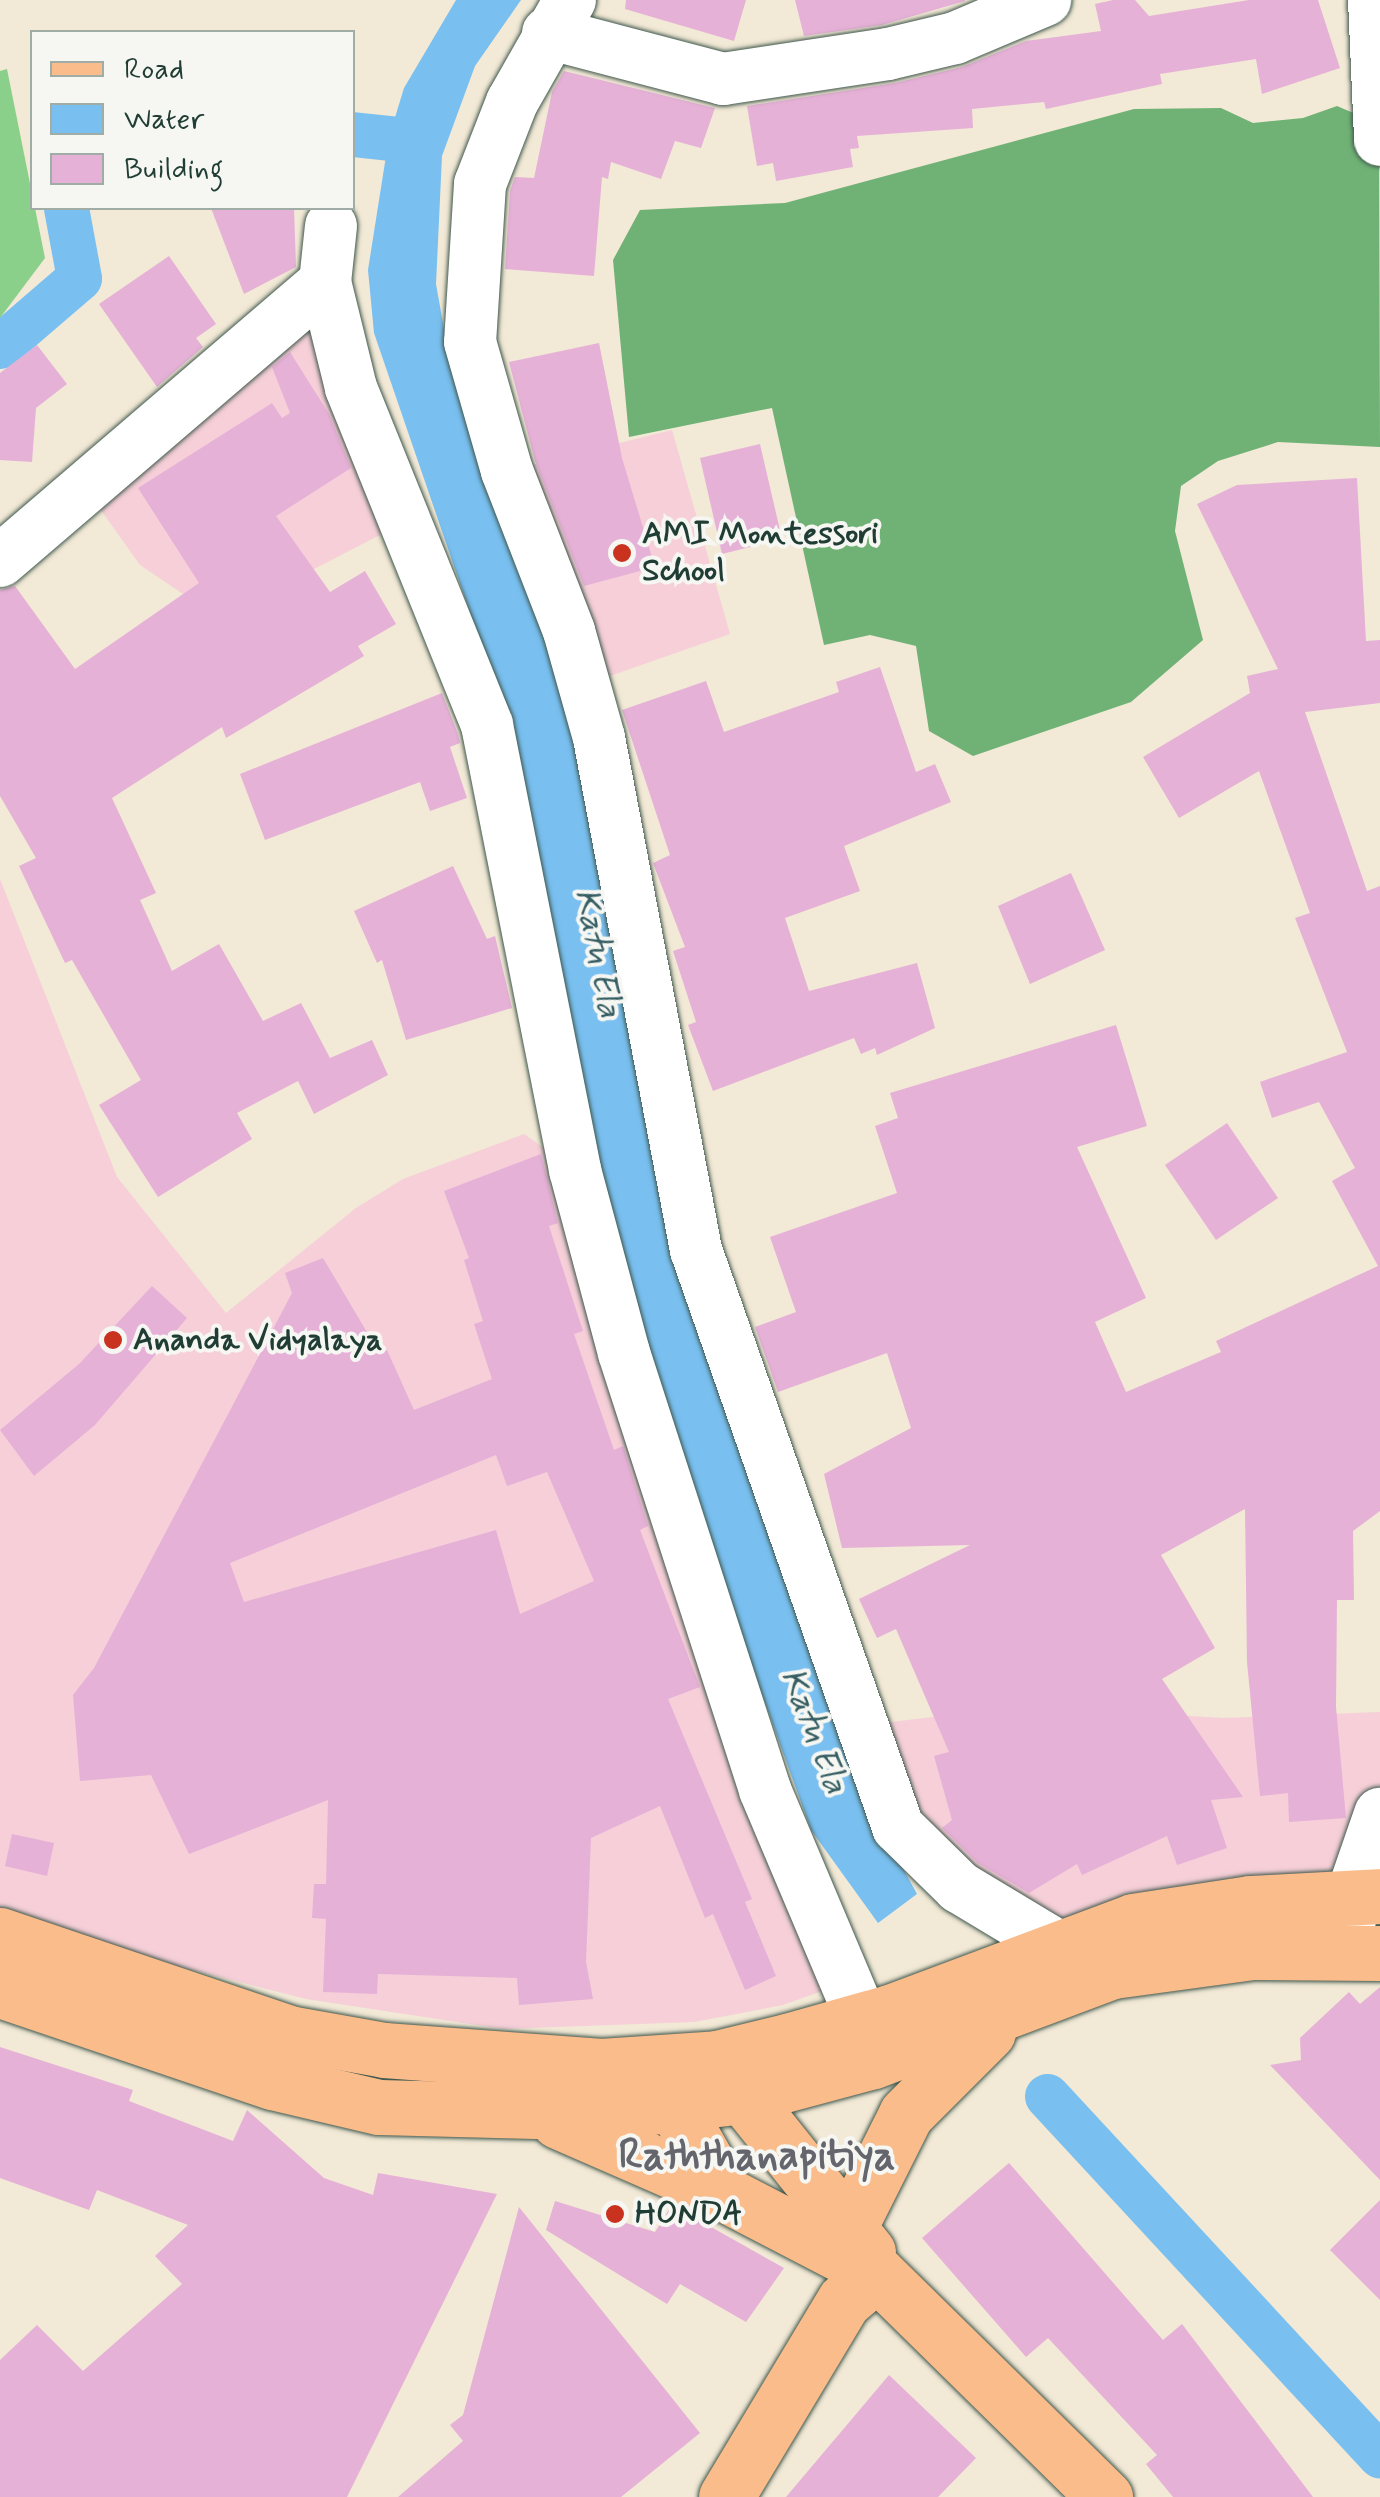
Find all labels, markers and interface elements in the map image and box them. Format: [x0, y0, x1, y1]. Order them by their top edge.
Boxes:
legend [30, 30, 355, 210]
text: Road [124, 50, 184, 89]
text: Water [124, 100, 204, 139]
text: Building [124, 150, 223, 189]
place label: AMI Montessori School [642, 516, 870, 591]
marker: AMI Montessori School [611, 542, 633, 564]
water label: Katu Ela [565, 885, 631, 1021]
place label: Ananda Vidyalaya [133, 1321, 382, 1359]
marker: Ananda Vidyalaya [102, 1329, 124, 1351]
water label: Katu Ela [771, 1662, 857, 1800]
district label: Raththanapitiya [619, 2132, 895, 2182]
place label: HONDA [635, 2195, 742, 2233]
marker: HONDA [604, 2203, 626, 2225]

